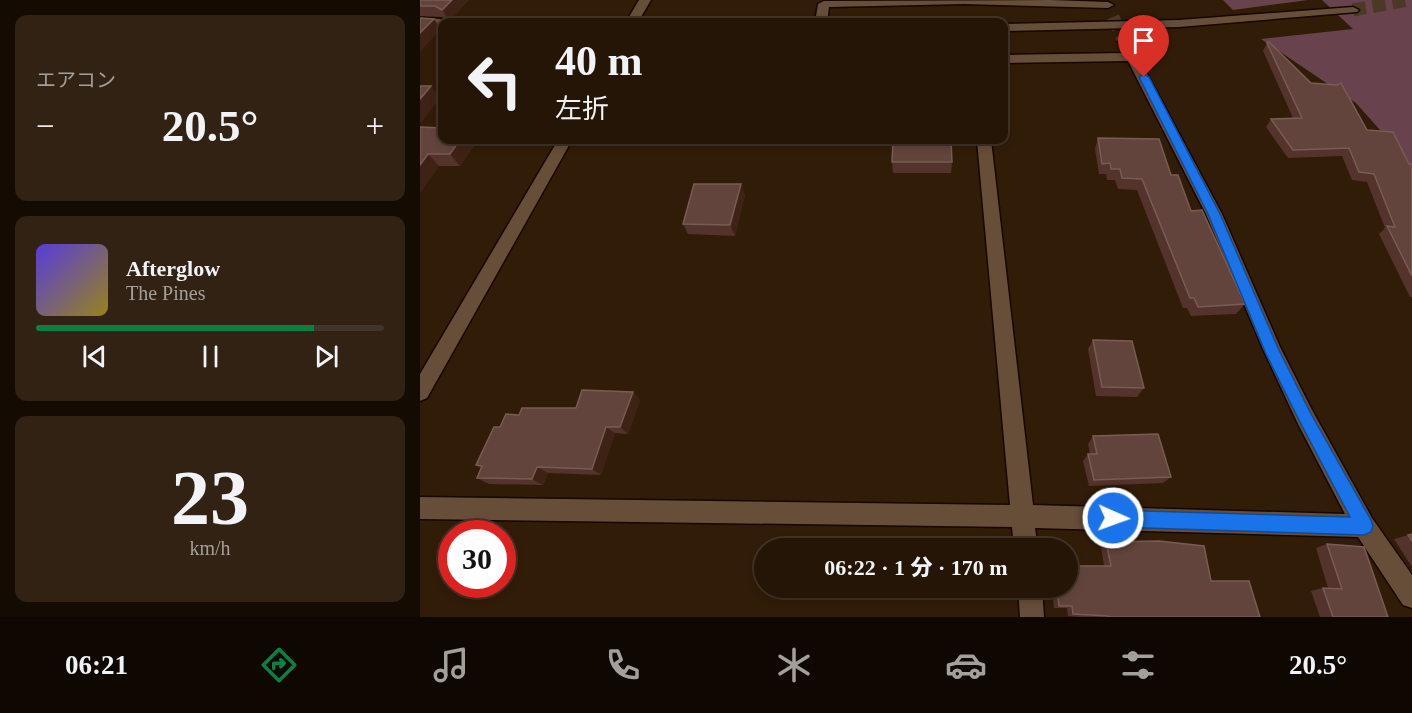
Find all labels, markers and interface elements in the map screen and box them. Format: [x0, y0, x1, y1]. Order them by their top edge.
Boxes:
pin [1118, 15, 1169, 77]
icon: arrive [1127, 24, 1160, 57]
text: 40 m [555, 38, 643, 84]
icon: left [456, 42, 534, 120]
text: エアコン [36, 69, 116, 91]
text: 左折 [555, 94, 609, 124]
text: 20.5° [162, 101, 258, 151]
text: − [36, 108, 55, 144]
text: + [365, 108, 384, 144]
text: Afterglow [126, 256, 220, 281]
text: The Pines [126, 282, 205, 304]
icon: previous [78, 340, 111, 373]
icon: pause [194, 340, 227, 373]
icon: next [310, 340, 343, 373]
text: 23 [171, 454, 249, 541]
position arrow [1081, 486, 1145, 550]
speed limit sign: 30 [438, 520, 516, 598]
text: km/h [189, 537, 231, 559]
text: 06:22 · 1 分 · 170 m [824, 555, 1008, 580]
icon: directions [258, 644, 300, 686]
icon: music [430, 644, 472, 686]
icon: phone [602, 644, 644, 686]
icon: climate [773, 644, 815, 686]
icon: car [945, 644, 987, 686]
icon: filters [1117, 644, 1159, 686]
text: 06:21 [65, 650, 128, 680]
text: 20.5° [1289, 650, 1347, 680]

